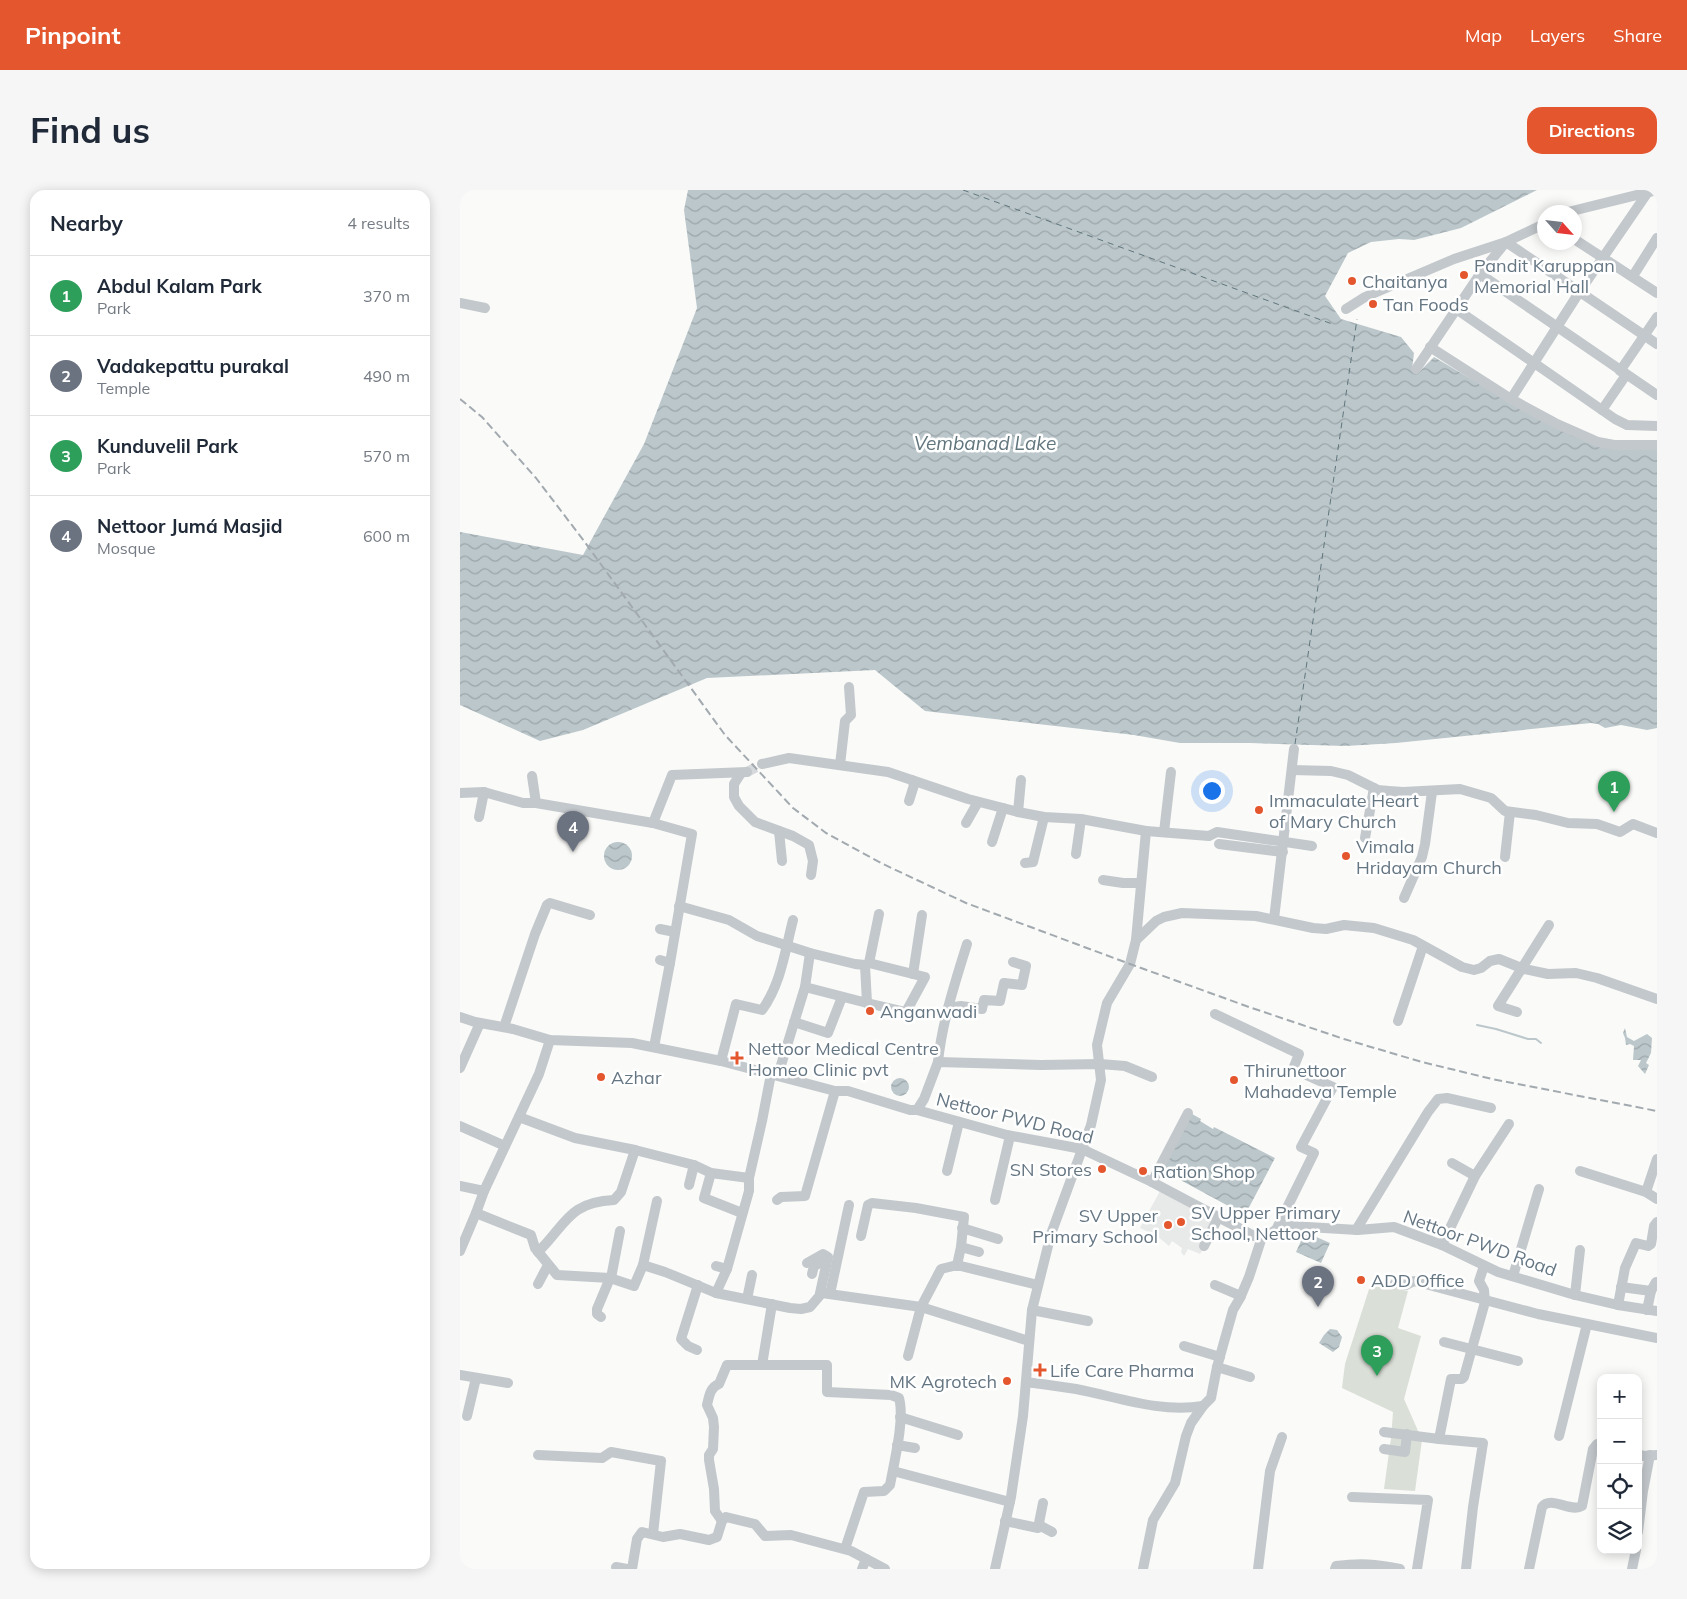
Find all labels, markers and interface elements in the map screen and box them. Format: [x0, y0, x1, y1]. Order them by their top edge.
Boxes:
text: Pinpoint [25, 20, 121, 50]
text: Map [1465, 24, 1502, 47]
text: Layers [1530, 24, 1585, 47]
text: Share [1613, 24, 1662, 47]
button: Directions [1527, 107, 1657, 154]
text: Find us [30, 108, 150, 152]
north arrow [1537, 205, 1582, 250]
text: Nearby [50, 210, 123, 236]
text: 4 results [347, 213, 410, 233]
place label: Pandit Karuppan Memorial Hall [1474, 254, 1615, 298]
marker: Pandit Karuppan Memorial Hall [1458, 269, 1470, 281]
place label: Chaitanya [1362, 270, 1448, 293]
text: Abdul Kalam Park [97, 274, 262, 298]
marker: Chaitanya [1346, 275, 1358, 287]
text: 1 [61, 286, 71, 306]
text: 370 m [363, 286, 410, 306]
place label: Tan Foods [1383, 293, 1469, 316]
text: Park [97, 298, 131, 318]
marker: Tan Foods [1367, 298, 1379, 310]
text: Vadakepattu purakal [97, 354, 289, 378]
text: 2 [61, 366, 71, 386]
text: 490 m [363, 366, 410, 386]
text: Temple [97, 378, 150, 398]
water label: Vembanad Lake [914, 431, 1056, 455]
text: Kunduvelil Park [97, 434, 238, 458]
text: 3 [61, 446, 71, 466]
text: 570 m [363, 446, 410, 466]
text: Park [97, 458, 131, 478]
text: Nettoor Jumá Masjid [97, 514, 282, 538]
text: 4 [61, 526, 71, 546]
text: 600 m [363, 526, 410, 546]
text: Mosque [97, 538, 155, 558]
pin: 1 [1598, 771, 1630, 812]
your location [1199, 778, 1225, 804]
place label: Immaculate Heart of Mary Church [1269, 789, 1419, 833]
marker: Immaculate Heart of Mary Church [1253, 804, 1265, 816]
pin: 4 [557, 811, 589, 852]
place label: Vimala Hridayam Church [1356, 835, 1502, 879]
marker: Vimala Hridayam Church [1340, 850, 1352, 862]
place label: Anganwadi [880, 1000, 977, 1023]
marker: Anganwadi [864, 1005, 876, 1017]
place label: Nettoor Medical Centre Homeo Clinic pvt [748, 1037, 939, 1081]
marker: Nettoor Medical Centre Homeo Clinic pvt [730, 1051, 744, 1065]
place label: Thirunettoor Mahadeva Temple [1244, 1059, 1397, 1103]
place label: Azhar [611, 1066, 662, 1089]
marker: Azhar [595, 1071, 607, 1083]
marker: Thirunettoor Mahadeva Temple [1228, 1074, 1240, 1086]
street label: Nettoor PWD Road [934, 1087, 1096, 1149]
place label: SN Stores [1010, 1158, 1092, 1181]
place label: Ration Shop [1153, 1160, 1255, 1183]
marker: SN Stores [1096, 1163, 1108, 1175]
marker: Ration Shop [1137, 1165, 1149, 1177]
place label: SV Upper Primary School, Nettoor [1191, 1201, 1341, 1245]
place label: SV Upper Primary School [1032, 1204, 1158, 1248]
street label: Nettoor PWD Road [1400, 1205, 1560, 1281]
marker: SV Upper Primary School, Nettoor [1175, 1216, 1187, 1228]
marker: SV Upper Primary School [1162, 1219, 1174, 1231]
pin: 2 [1302, 1266, 1334, 1307]
place label: ADD Office [1371, 1269, 1464, 1292]
marker: ADD Office [1355, 1274, 1367, 1286]
pin: 3 [1361, 1335, 1393, 1376]
place label: Life Care Pharma [1050, 1359, 1194, 1382]
marker: Life Care Pharma [1034, 1364, 1046, 1376]
place label: MK Agrotech [889, 1370, 997, 1393]
map controls [1597, 1374, 1642, 1554]
button: + [1597, 1374, 1642, 1419]
marker: MK Agrotech [1001, 1375, 1013, 1387]
button: − [1597, 1419, 1642, 1464]
button: locate [1597, 1464, 1642, 1509]
button: layers [1597, 1509, 1642, 1554]

